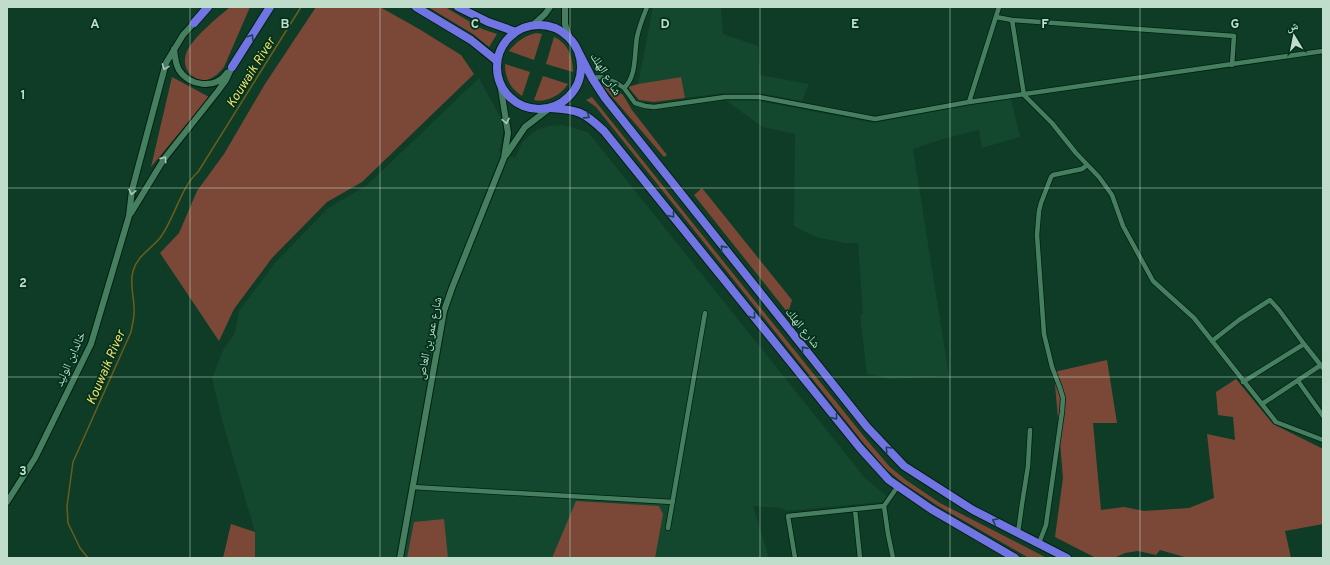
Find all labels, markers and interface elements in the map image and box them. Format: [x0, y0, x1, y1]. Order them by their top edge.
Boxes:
north arrow [1274, 16, 1314, 56]
text: A [90, 17, 100, 33]
text: B [281, 17, 290, 33]
text: C [471, 17, 479, 33]
text: D [660, 17, 670, 33]
text: E [851, 17, 859, 33]
text: F [1041, 17, 1049, 33]
text: G [1231, 17, 1240, 33]
text: ش [1285, 19, 1300, 35]
water label: Kouwaik River [224, 34, 280, 111]
one-way arrow [246, 34, 253, 41]
street label: شارع الهلك [586, 50, 625, 99]
one-way arrow [162, 63, 170, 70]
text: 1 [20, 88, 26, 104]
one-way arrow [583, 112, 590, 119]
one-way arrow [501, 117, 510, 124]
one-way arrow [160, 156, 167, 163]
one-way arrow [128, 189, 137, 196]
one-way arrow [667, 210, 674, 217]
one-way arrow [721, 245, 728, 252]
text: 2 [19, 276, 27, 292]
street label: شارع عمر بن العاص [413, 295, 447, 381]
street label: شارع الهلك [781, 305, 823, 352]
one-way arrow [749, 311, 756, 319]
water label: Kouwaik River [84, 327, 130, 408]
street label: خالدابن الوليد [52, 329, 90, 389]
one-way arrow [802, 347, 809, 354]
one-way arrow [830, 413, 837, 420]
one-way arrow [885, 446, 893, 454]
text: 3 [19, 464, 27, 480]
one-way arrow [992, 518, 999, 526]

